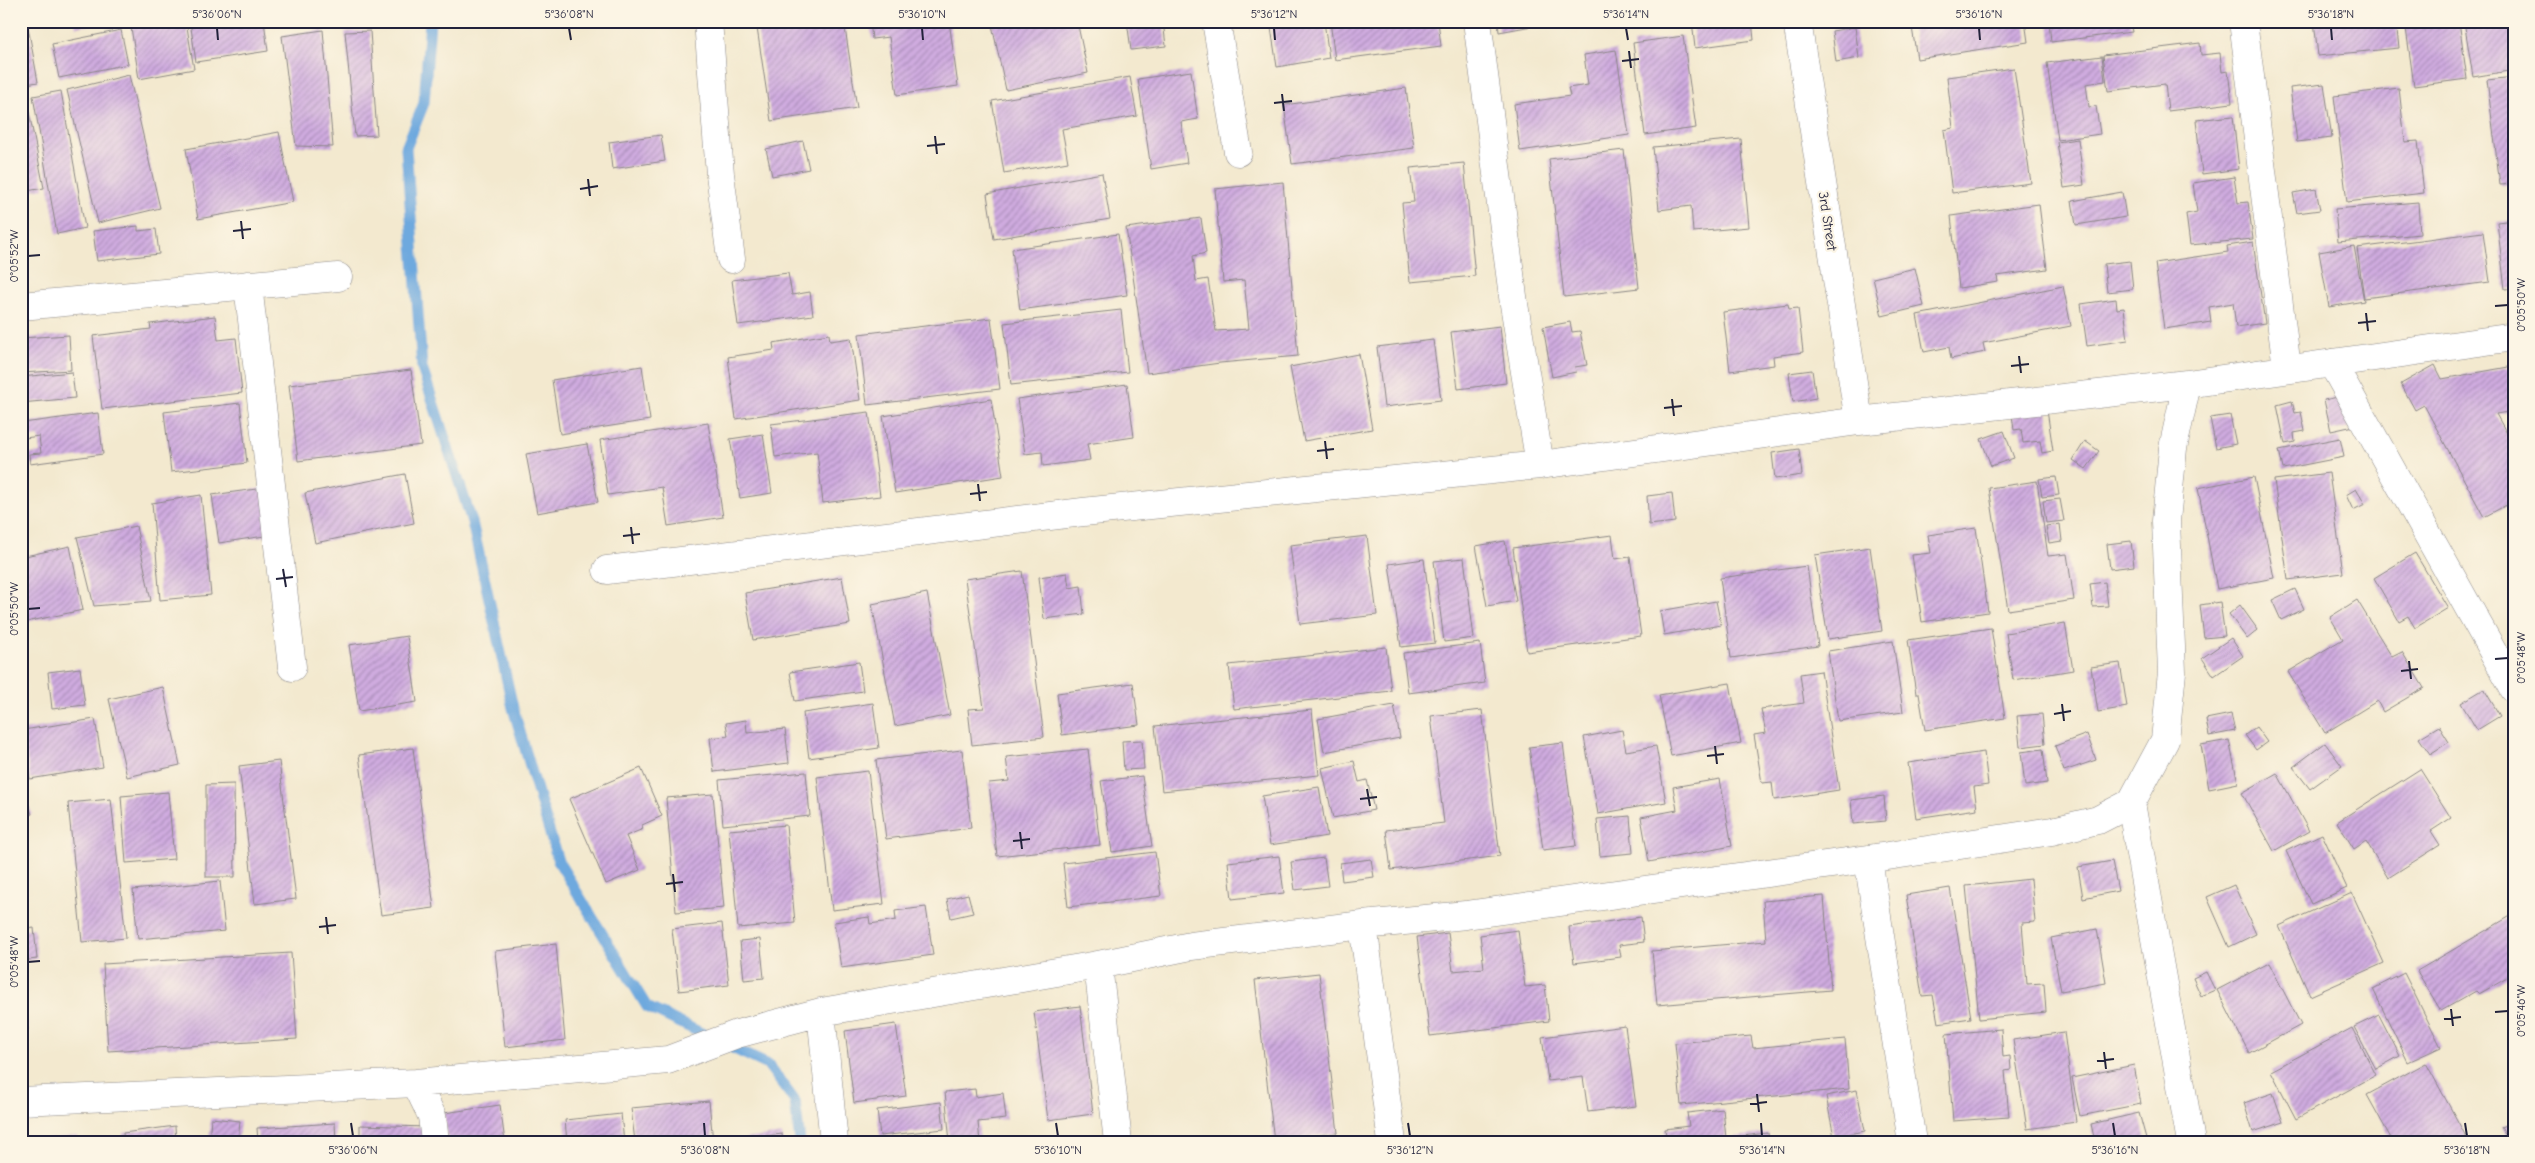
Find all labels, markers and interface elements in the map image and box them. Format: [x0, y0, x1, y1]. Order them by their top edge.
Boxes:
text: 5°36'06"N [192, 7, 242, 21]
text: 5°36'08"N [544, 7, 594, 21]
text: 5°36'10"N [898, 7, 946, 21]
text: 5°36'12"N [1251, 7, 1297, 21]
text: 5°36'14"N [1603, 7, 1649, 21]
text: 5°36'16"N [1956, 7, 2002, 21]
text: 5°36'18"N [2308, 7, 2354, 21]
street label: 3rd Street [1814, 190, 1841, 253]
text: 0°05'52"W [7, 229, 21, 282]
text: 0°05'50"W [2514, 277, 2528, 332]
text: 0°05'50"W [7, 581, 21, 636]
text: 0°05'48"W [2514, 631, 2528, 684]
text: 0°05'48"W [7, 935, 21, 988]
text: 0°05'46"W [2514, 984, 2528, 1037]
text: 5°36'06"N [328, 1143, 378, 1157]
text: 5°36'08"N [680, 1143, 730, 1157]
text: 5°36'10"N [1034, 1143, 1082, 1157]
text: 5°36'12"N [1387, 1143, 1433, 1157]
text: 5°36'14"N [1739, 1143, 1785, 1157]
text: 5°36'16"N [2092, 1143, 2138, 1157]
text: 5°36'18"N [2444, 1143, 2490, 1157]

